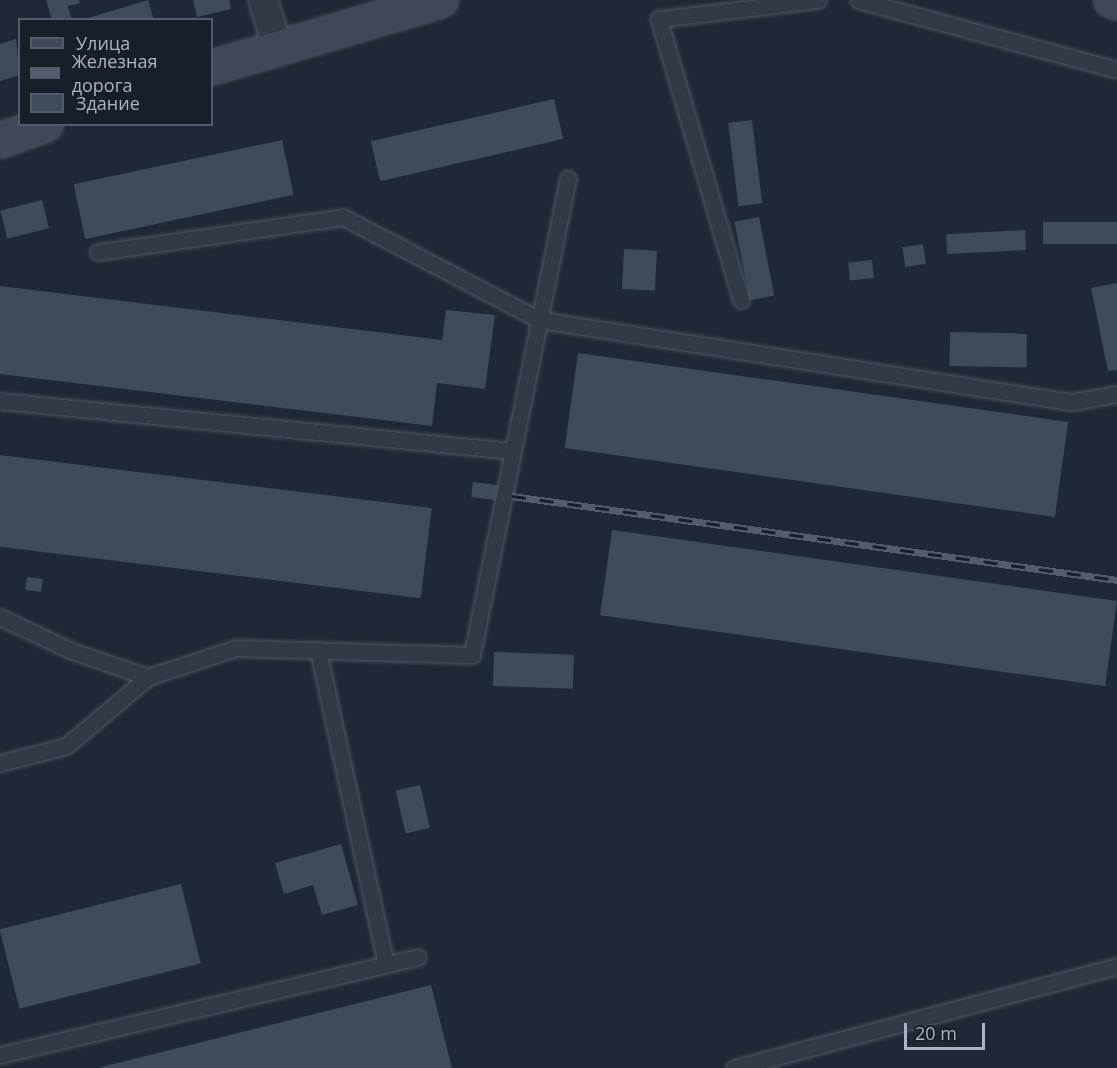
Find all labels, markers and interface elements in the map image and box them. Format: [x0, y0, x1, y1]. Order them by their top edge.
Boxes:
legend [18, 18, 213, 126]
text: Улица [76, 31, 130, 55]
text: Железная дорога [72, 49, 157, 97]
text: Здание [76, 91, 140, 115]
scale bar [907, 1011, 988, 1049]
text: 20 m [915, 1021, 957, 1045]

